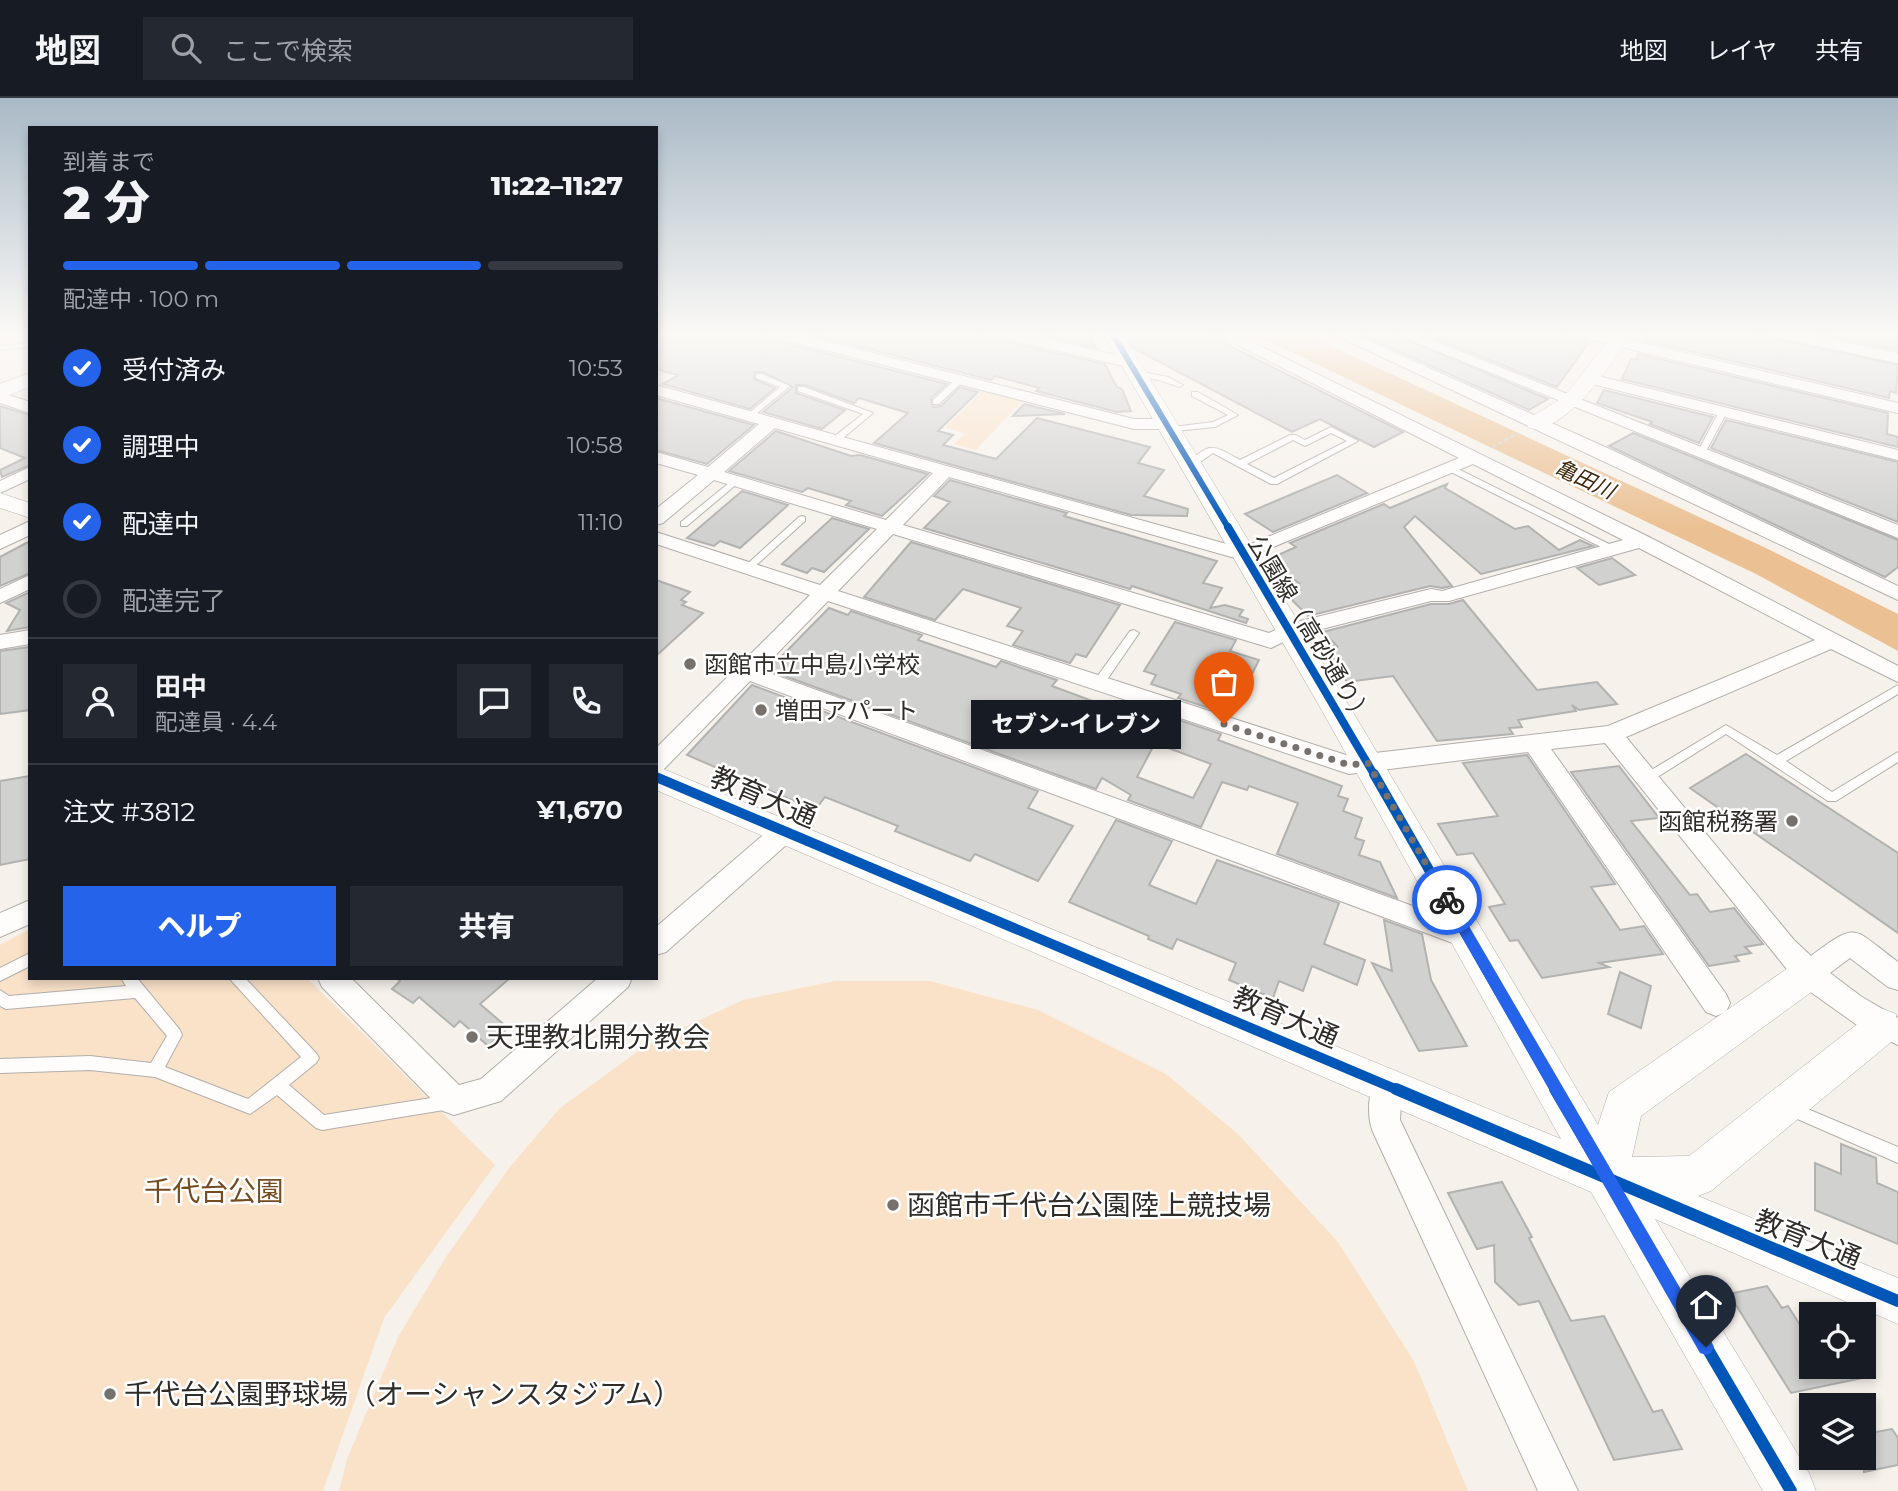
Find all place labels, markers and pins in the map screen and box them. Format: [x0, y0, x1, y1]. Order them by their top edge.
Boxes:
place label: 函館市立中島小学校 [704, 650, 920, 679]
pin [1194, 652, 1254, 724]
marker: 函館市立中島小学校 [682, 656, 698, 672]
place label: 増田アパート [775, 696, 919, 725]
callout: セブン-イレブン [972, 700, 1182, 748]
marker: 増田アパート [753, 702, 769, 718]
place label: 函館税務署 [1658, 807, 1778, 836]
marker: 函館税務署 [1784, 813, 1800, 829]
place label: 天理教北開分教会 [486, 1020, 710, 1054]
marker: 天理教北開分教会 [464, 1029, 480, 1045]
place label: 函館市千代台公園陸上競技場 [907, 1188, 1271, 1222]
marker: 函館市千代台公園陸上競技場 [885, 1197, 901, 1213]
pin [1676, 1275, 1736, 1347]
place label: 千代台公園野球場（オーシャンスタジアム） [124, 1377, 681, 1411]
marker: 千代台公園野球場（オーシャンスタジアム） [102, 1386, 118, 1402]

